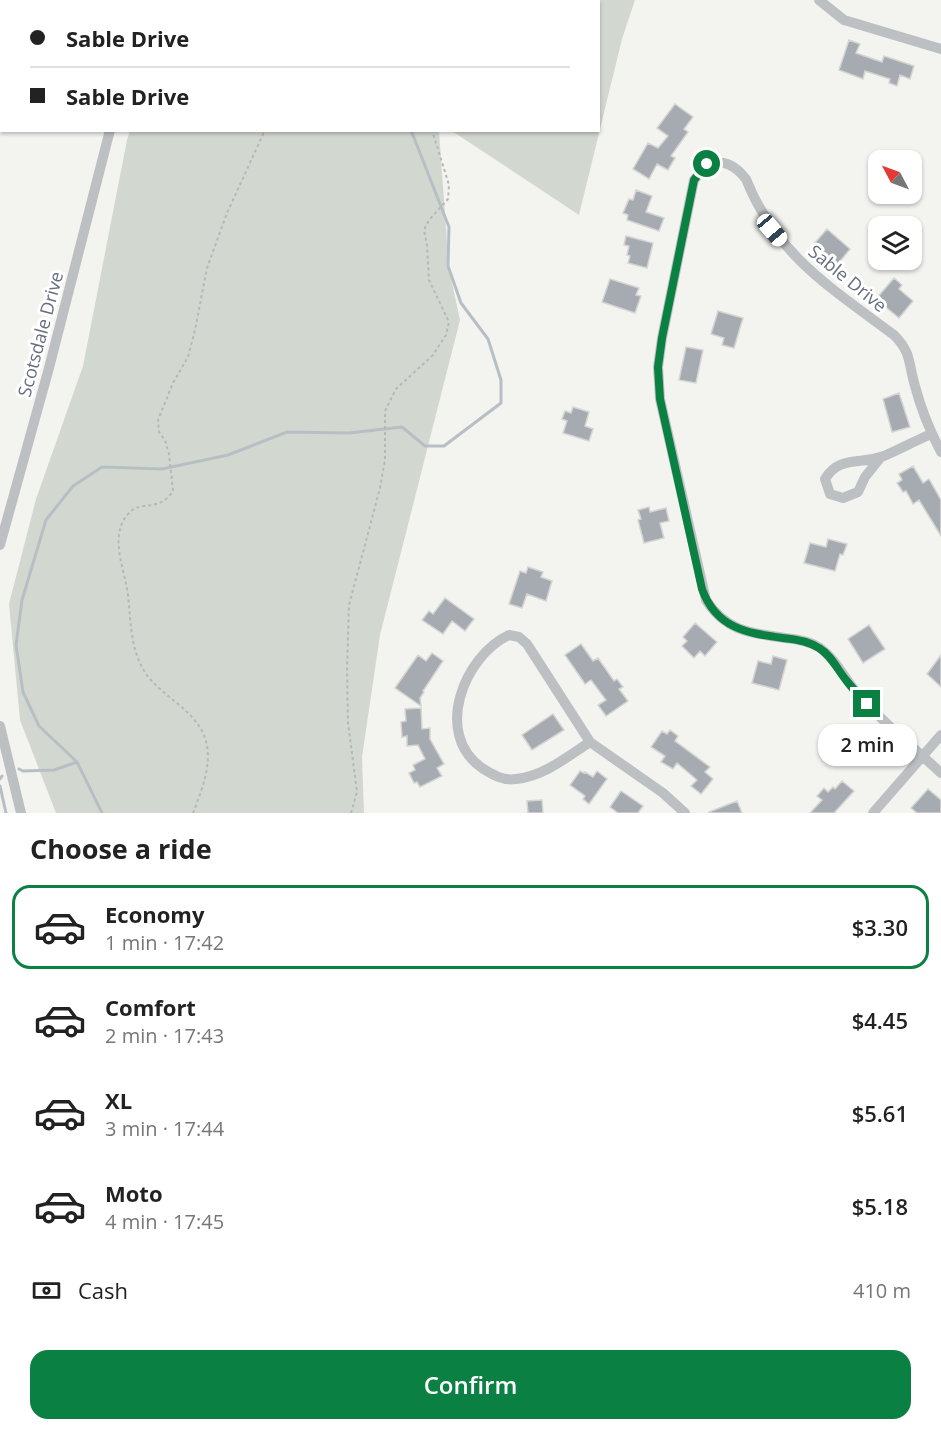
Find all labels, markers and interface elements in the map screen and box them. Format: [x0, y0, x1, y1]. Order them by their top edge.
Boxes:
text: Sable Drive [66, 23, 189, 53]
text: Sable Drive [66, 81, 189, 111]
route start [693, 150, 720, 177]
north arrow [868, 150, 922, 204]
map controls [868, 150, 922, 270]
car [754, 210, 790, 250]
button: layers [868, 216, 922, 270]
street label: Sable Drive [804, 239, 892, 317]
street label: Scotsdale Drive [12, 269, 68, 399]
route end [853, 690, 880, 717]
callout: 2 min [818, 725, 916, 767]
text: 2 min [841, 731, 895, 758]
text: Choose a ride [30, 830, 212, 867]
text: Economy [105, 899, 204, 929]
icon: car [33, 900, 87, 954]
text: $3.30 [852, 912, 908, 942]
text: 1 min · 17:42 [105, 929, 224, 956]
text: Comfort [105, 992, 196, 1022]
icon: car [33, 993, 87, 1047]
text: $4.45 [852, 1005, 908, 1035]
text: 2 min · 17:43 [105, 1022, 224, 1049]
text: XL [105, 1085, 132, 1115]
icon: car [33, 1086, 87, 1140]
text: $5.61 [852, 1098, 908, 1128]
text: 3 min · 17:44 [105, 1115, 224, 1142]
text: Moto [105, 1178, 163, 1208]
icon: car [33, 1179, 87, 1233]
text: $5.18 [852, 1191, 908, 1221]
text: 4 min · 17:45 [105, 1208, 224, 1235]
icon: cash [30, 1274, 63, 1307]
text: Cash [78, 1275, 128, 1305]
text: 410 m [853, 1277, 911, 1304]
button: Confirm [30, 1350, 911, 1419]

